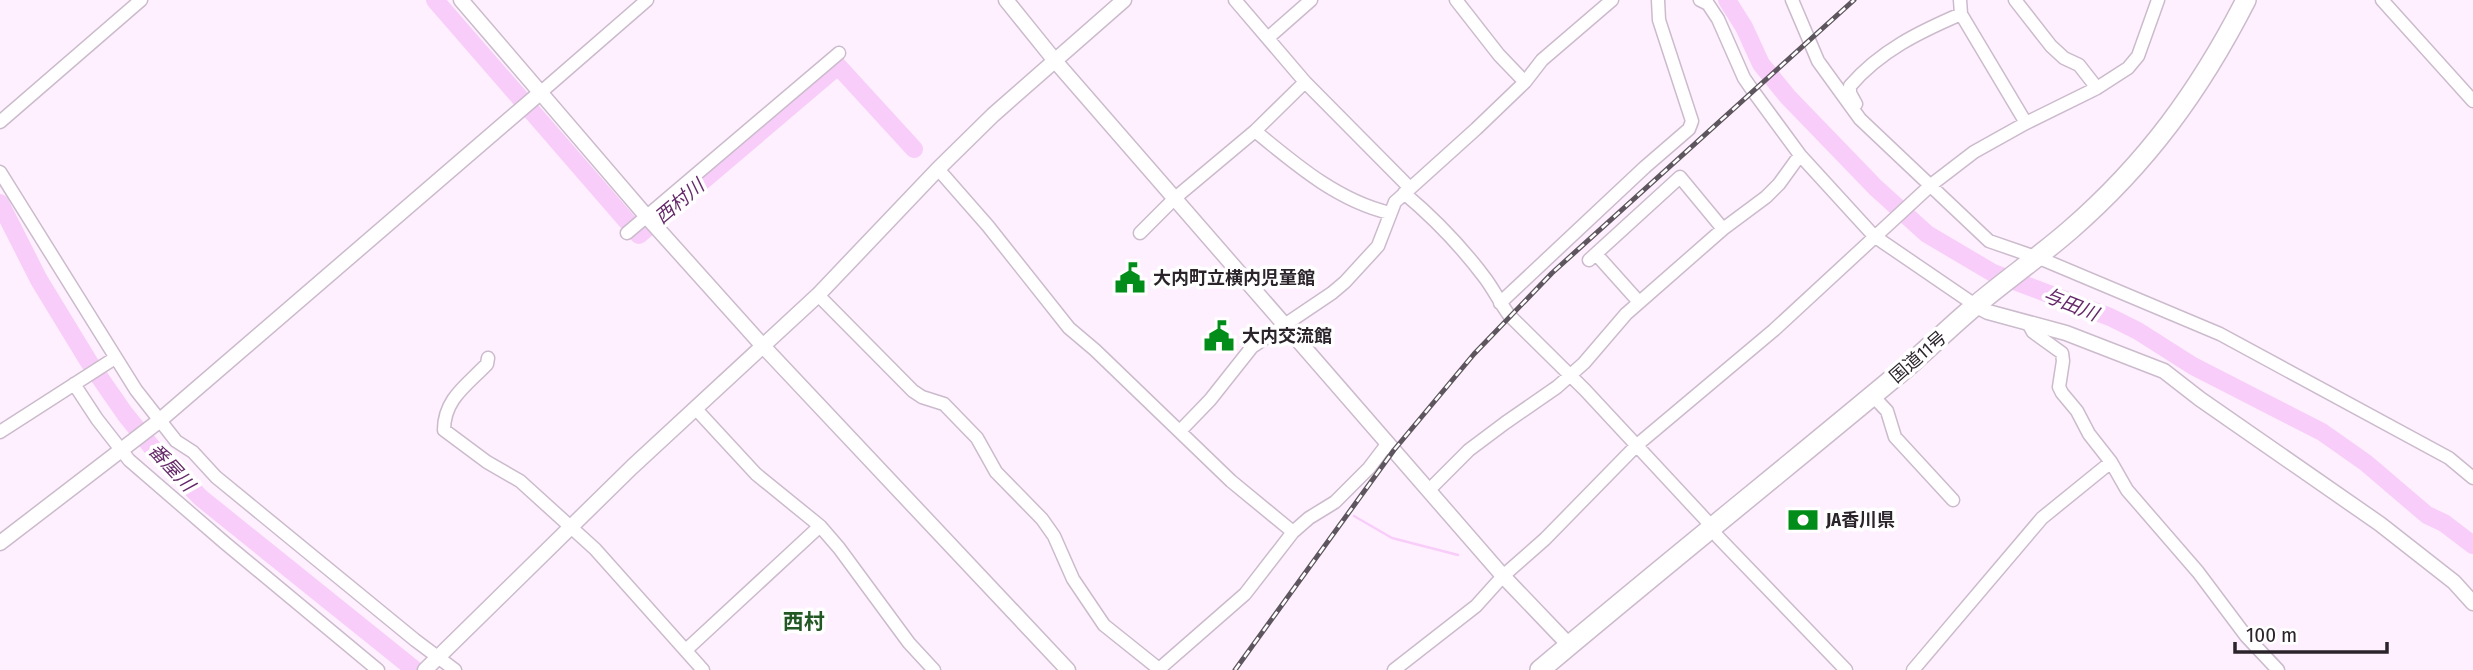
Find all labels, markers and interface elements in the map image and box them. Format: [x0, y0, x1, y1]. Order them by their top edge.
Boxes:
water label: 西村川 [650, 173, 710, 229]
public building icon: 大内町立横内児童館 [1113, 261, 1147, 295]
place label: 大内町立横内児童館 [1153, 267, 1315, 289]
water label: 与田川 [2040, 283, 2103, 327]
public building icon: 大内交流館 [1202, 319, 1236, 353]
place label: 大内交流館 [1242, 325, 1332, 347]
street label: 国道11号 [1885, 326, 1951, 388]
water label: 番屋川 [144, 439, 201, 497]
bank icon: JA香川県 [1786, 503, 1820, 537]
place label: JA香川県 [1825, 509, 1895, 531]
district label: 西村 [783, 609, 825, 635]
scale bar [2235, 610, 2387, 654]
text: 100 m [2246, 622, 2297, 648]

